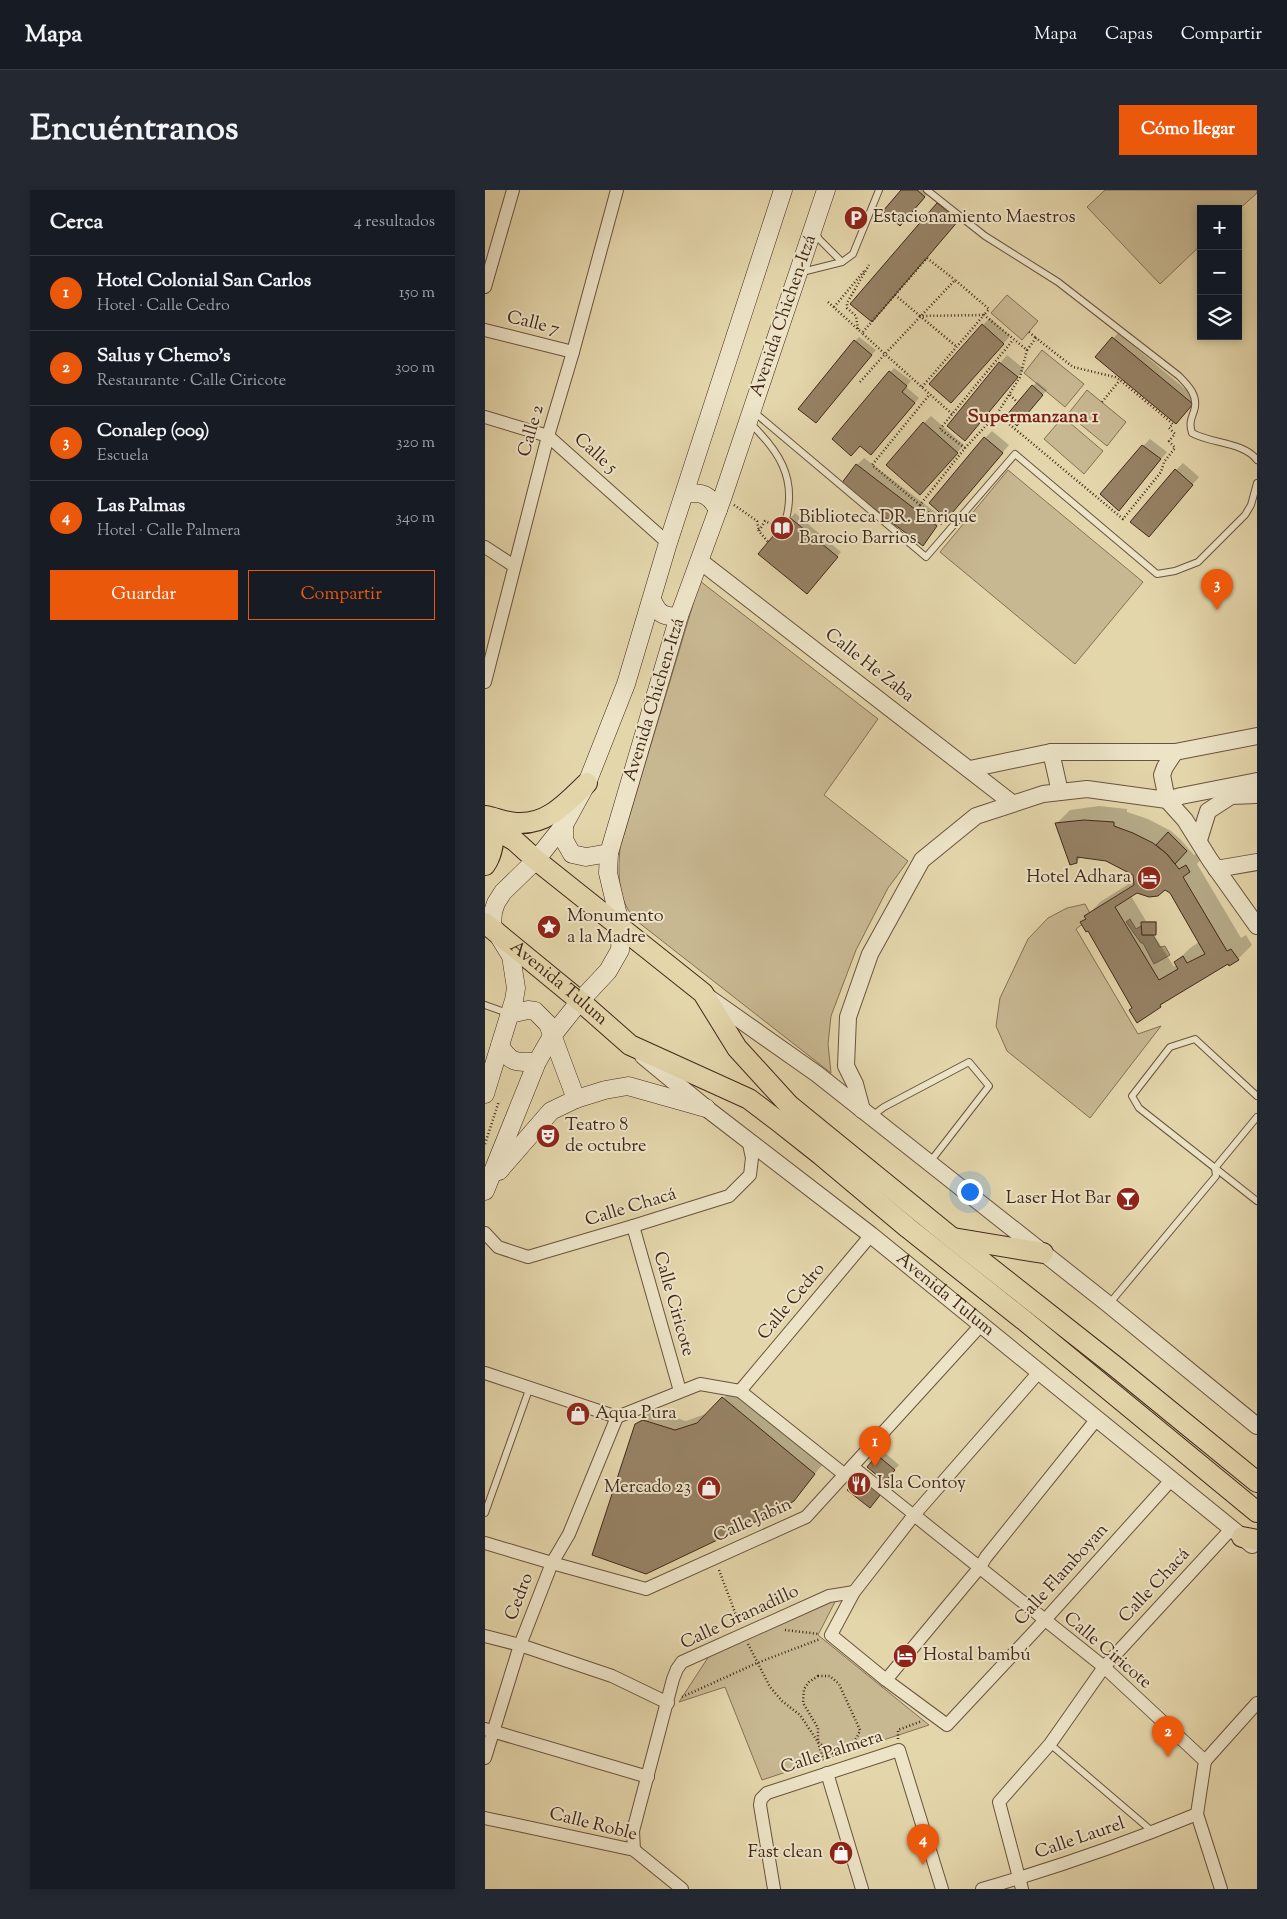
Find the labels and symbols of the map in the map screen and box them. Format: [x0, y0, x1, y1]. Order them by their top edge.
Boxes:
parking icon: Estacionamiento Maestros [843, 205, 869, 231]
place label: Estacionamiento Maestros [873, 205, 1076, 231]
street label: Avenida Chichen-Itzá [744, 232, 824, 400]
street label: Calle 7 [504, 305, 562, 343]
street label: Calle 2 [512, 401, 552, 460]
district label: Supermanzana 1 [968, 404, 1099, 431]
street label: Calle 5 [567, 427, 623, 481]
place label: Biblioteca DR. Enrique Barocio Barrios [799, 505, 977, 552]
library icon: Biblioteca DR. Enrique Barocio Barrios [769, 515, 795, 541]
pin: 3 [1201, 569, 1233, 610]
street label: Avenida Chichen-Itzá [618, 615, 692, 785]
street label: Calle He Zaba [819, 623, 919, 709]
place label: Hotel Adhara [1026, 865, 1131, 891]
hotel icon: Hotel Adhara [1136, 865, 1162, 891]
place label: Monumento a la Madre [567, 904, 664, 951]
place icon: Monumento a la Madre [536, 914, 562, 940]
street label: Avenida Tulum [504, 935, 613, 1032]
place label: Teatro 8 de octubre [565, 1113, 646, 1160]
theatre icon: Teatro 8 de octubre [535, 1123, 561, 1149]
your location [957, 1179, 983, 1205]
street label: Calle Chacá [582, 1182, 680, 1234]
place label: Laser Hot Bar [1006, 1186, 1111, 1212]
bar icon: Laser Hot Bar [1115, 1186, 1141, 1212]
street label: Avenida Tulum [890, 1247, 1000, 1343]
street label: Calle Ciricote [646, 1248, 700, 1360]
street label: Calle Cedro [752, 1258, 832, 1346]
shop icon: Aqua Pura [565, 1401, 591, 1427]
place label: Aqua Pura [595, 1401, 676, 1427]
pin: 1 [859, 1426, 891, 1467]
restaurant icon: Isla Contoy [846, 1471, 872, 1497]
place label: Isla Contoy [877, 1471, 966, 1497]
place label: Mercado 23 [604, 1475, 691, 1501]
shop icon: Mercado 23 [696, 1475, 722, 1501]
street label: Calle Jabin [710, 1492, 797, 1550]
street label: Calle Flamboyan [1009, 1518, 1115, 1632]
street label: Calle Chacá [1113, 1543, 1197, 1629]
street label: Cedro [499, 1569, 541, 1625]
street label: Calle Granadillo [676, 1579, 804, 1657]
street label: Calle Ciricote [1057, 1606, 1157, 1696]
hotel icon: Hostal bambú [892, 1643, 918, 1669]
place label: Hostal bambú [923, 1643, 1031, 1669]
pin: 2 [1152, 1716, 1184, 1757]
street label: Calle Palmera [778, 1724, 886, 1782]
street label: Calle Roble [546, 1802, 640, 1848]
street label: Calle Laurel [1031, 1811, 1129, 1867]
pin: 4 [907, 1824, 939, 1865]
place label: Fast clean [748, 1840, 823, 1866]
shop icon: Fast clean [828, 1840, 854, 1866]

